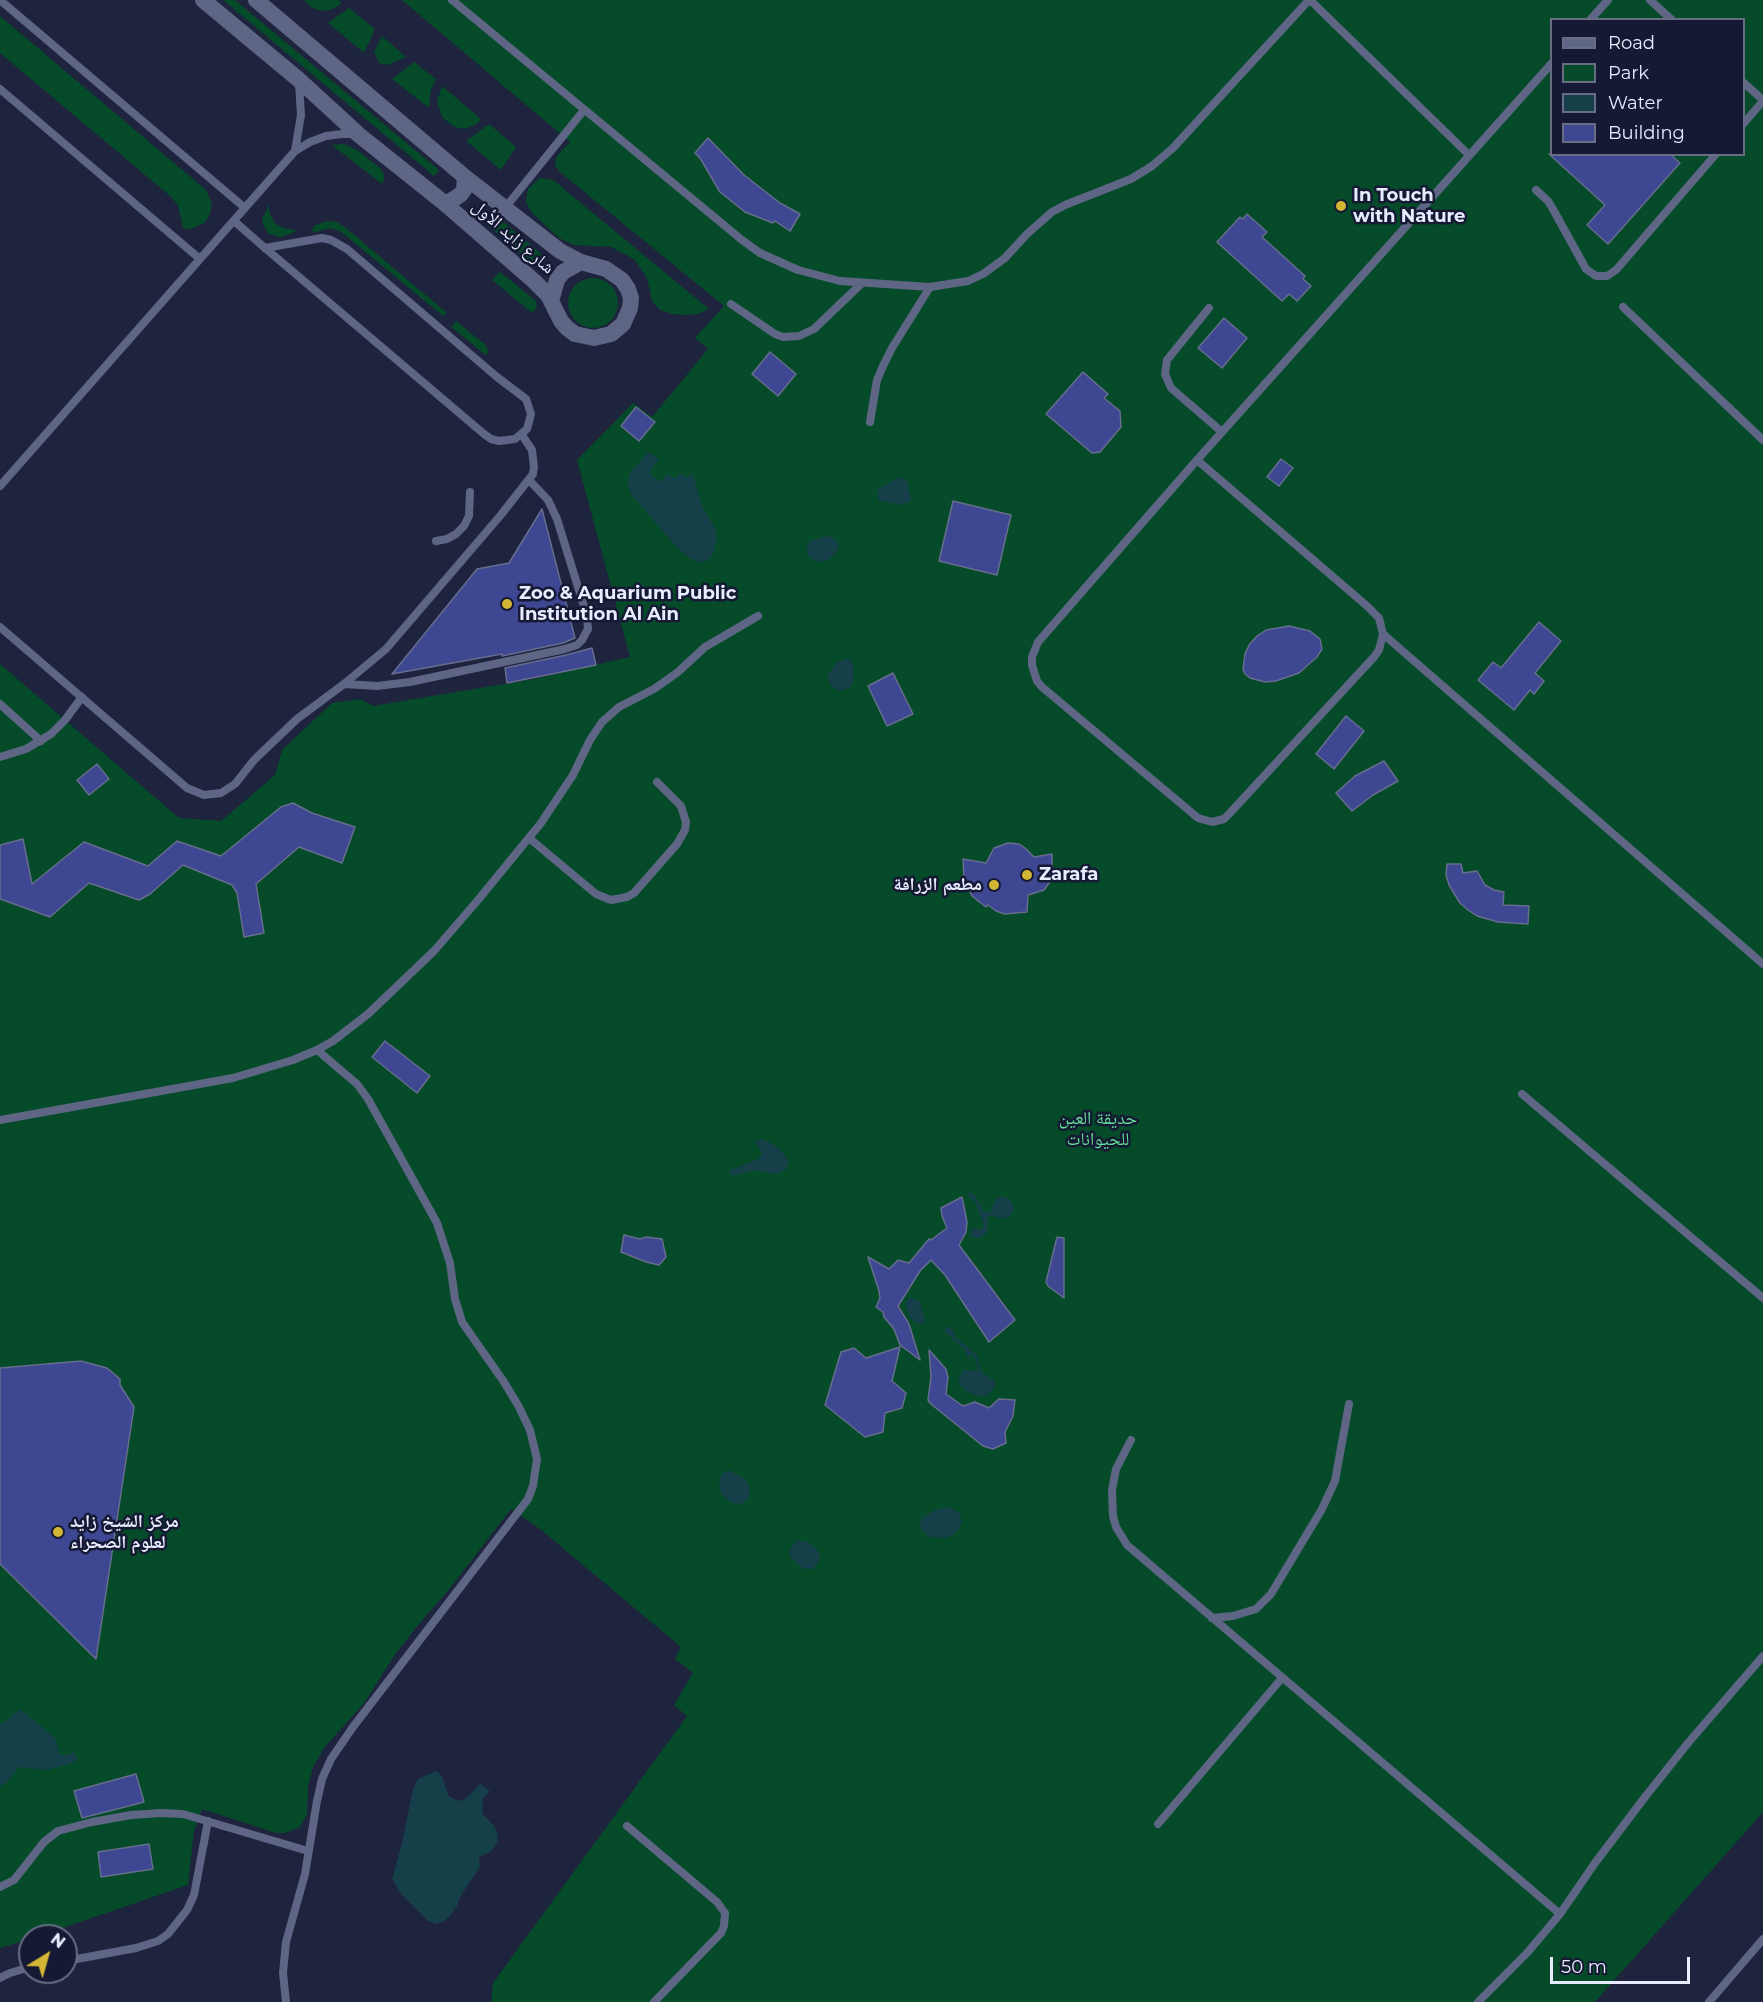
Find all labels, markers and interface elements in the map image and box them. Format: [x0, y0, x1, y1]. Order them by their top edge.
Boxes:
legend [1550, 18, 1745, 156]
text: Road [1608, 32, 1655, 54]
text: Park [1608, 62, 1649, 84]
text: Water [1608, 92, 1663, 114]
text: Building [1608, 122, 1685, 144]
place label: In Touch with Nature [1353, 185, 1465, 228]
street label: شارع زايد الأول [467, 195, 559, 279]
marker: In Touch with Nature [1334, 199, 1348, 213]
place label: Zoo & Aquarium Public Institution Al Ain [519, 583, 736, 626]
marker: Zoo & Aquarium Public Institution Al Ain [500, 597, 514, 611]
place label: Zarafa [1039, 864, 1098, 886]
marker: Zarafa [1020, 868, 1034, 882]
place label: مطعم الزرافة [894, 874, 982, 896]
marker: مطعم الزرافة [987, 878, 1001, 892]
park label: حديقة العين للحيوانات [1059, 1108, 1137, 1150]
place label: مركز الشيخ زايد لعلوم الصحراء [70, 1511, 179, 1553]
marker: مركز الشيخ زايد لعلوم الصحراء [51, 1525, 65, 1539]
north arrow [18, 1924, 78, 1984]
text: N [47, 1929, 69, 1952]
scale bar [1553, 1945, 1692, 1983]
text: 50 m [1561, 1956, 1607, 1978]

